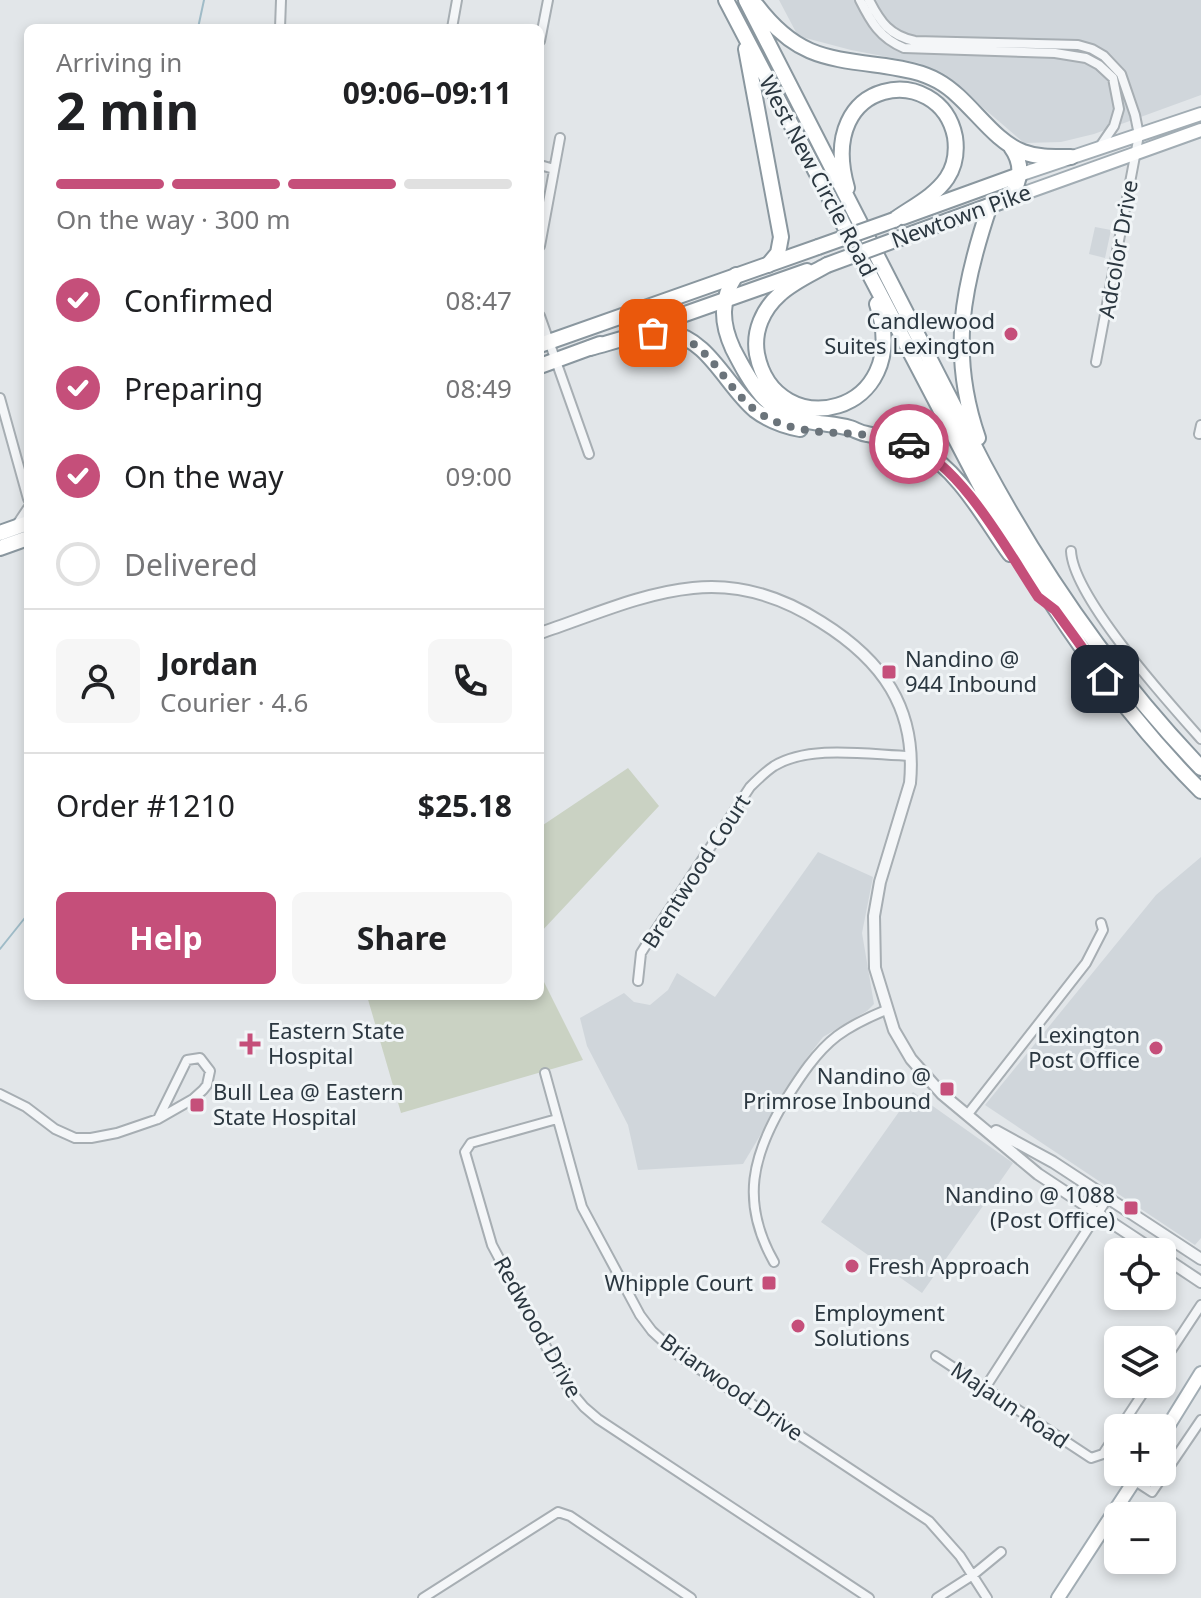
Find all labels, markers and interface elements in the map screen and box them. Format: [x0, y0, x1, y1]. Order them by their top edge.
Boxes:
text: Arriving in [56, 44, 182, 80]
street label: West New Circle Road [753, 70, 885, 281]
text: 09:06–09:11 [343, 72, 512, 113]
text: 2 min [56, 74, 199, 145]
street label: Newtown Pike [887, 176, 1035, 254]
street label: Adcolor Drive [1090, 177, 1144, 320]
text: On the way · 300 m [56, 201, 290, 237]
icon: check [56, 278, 100, 322]
text: Confirmed [124, 280, 274, 321]
text: 08:47 [446, 282, 512, 318]
pin [619, 299, 687, 367]
place label: Candlewood Suites Lexington [824, 305, 995, 360]
icon: bag [631, 311, 675, 355]
marker: Candlewood Suites Lexington [1002, 325, 1020, 343]
icon: check [56, 366, 100, 410]
text: Preparing [124, 368, 263, 409]
text: 08:49 [446, 370, 512, 406]
courier [869, 404, 949, 484]
icon: car [887, 422, 931, 466]
icon: check [56, 454, 100, 498]
text: On the way [124, 456, 284, 497]
text: 09:00 [446, 458, 512, 494]
text: Delivered [124, 544, 258, 585]
button: person [56, 639, 140, 723]
button: phone [428, 639, 512, 723]
text: Jordan [160, 643, 258, 684]
place label: Nandino @ 944 Inbound [905, 643, 1037, 698]
pin [1071, 645, 1139, 713]
icon: home [1083, 657, 1127, 701]
marker: Nandino @ 944 Inbound [880, 663, 898, 681]
text: Courier · 4.6 [160, 684, 308, 720]
text: Order #1210 [56, 785, 235, 826]
text: $25.18 [418, 785, 512, 826]
street label: Brentwood Court [634, 788, 756, 953]
button: Help [56, 892, 276, 984]
button: Share [292, 892, 512, 984]
place label: Eastern State Hospital [268, 1015, 405, 1070]
place label: Lexington Post Office [1028, 1019, 1140, 1074]
marker: Eastern State Hospital [239, 1033, 261, 1055]
marker: Lexington Post Office [1147, 1039, 1165, 1057]
place label: Nandino @ Primrose Inbound [743, 1060, 931, 1115]
place label: Bull Lea @ Eastern State Hospital [213, 1076, 404, 1131]
marker: Nandino @ Primrose Inbound [938, 1080, 956, 1098]
marker: Bull Lea @ Eastern State Hospital [188, 1096, 206, 1114]
place label: Nandino @ 1088 (Post Office) [945, 1179, 1115, 1234]
marker: Nandino @ 1088 (Post Office) [1122, 1199, 1140, 1217]
map controls [1104, 1238, 1176, 1574]
button: locate [1104, 1238, 1176, 1310]
street label: Redwood Drive [488, 1250, 590, 1403]
place label: Fresh Approach [868, 1250, 1030, 1280]
marker: Fresh Approach [843, 1257, 861, 1275]
place label: Whipple Court [605, 1267, 753, 1297]
marker: Whipple Court [760, 1274, 778, 1292]
place label: Employment Solutions [814, 1297, 945, 1352]
marker: Employment Solutions [789, 1317, 807, 1335]
street label: Briarwood Drive [655, 1326, 810, 1447]
button: layers [1104, 1326, 1176, 1398]
street label: Majaun Road [946, 1354, 1075, 1455]
button: + [1104, 1414, 1176, 1486]
button: − [1104, 1502, 1176, 1574]

